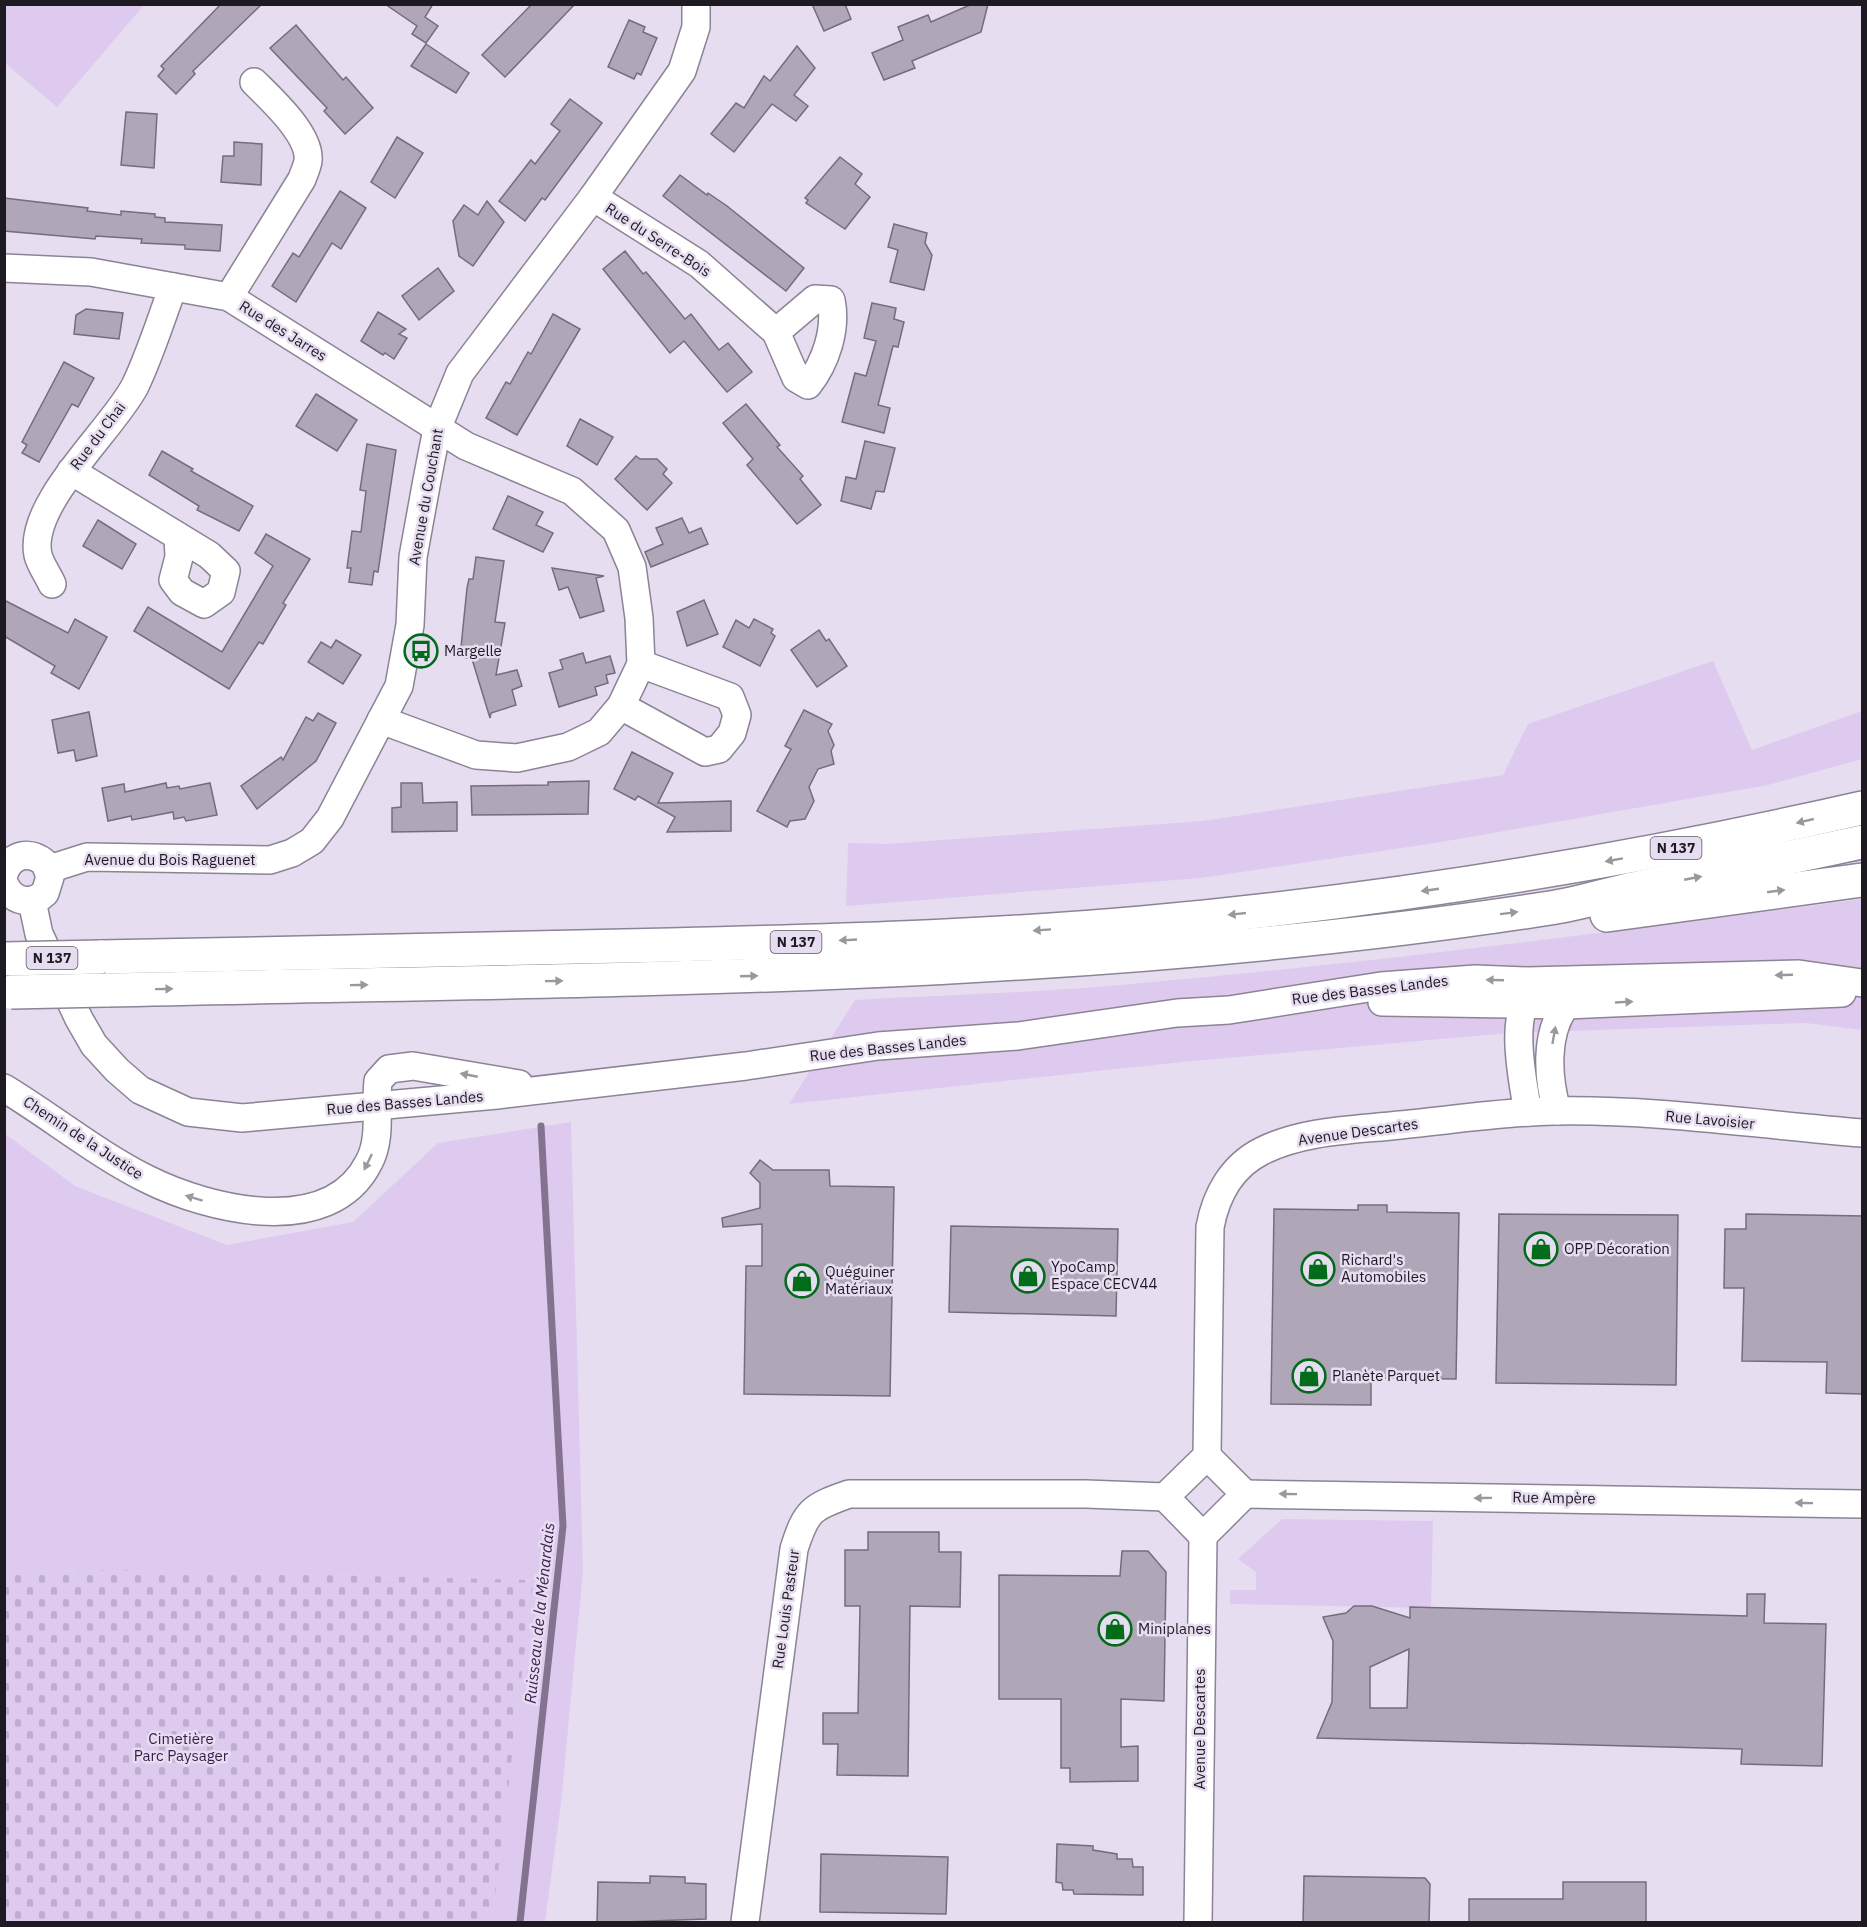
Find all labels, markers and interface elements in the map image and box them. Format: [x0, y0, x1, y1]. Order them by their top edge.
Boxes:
street label: Rue du Serre-Bois [602, 198, 715, 281]
street label: Rue des Jarres [236, 296, 331, 365]
street label: Rue du Chai [66, 398, 129, 473]
street label: Avenue du Couchant [404, 427, 447, 567]
bus stop icon: Margelle [403, 633, 439, 669]
place label: Margelle [444, 641, 502, 660]
one-way arrow [1796, 817, 1815, 827]
road number: N 137 [1650, 837, 1702, 859]
street label: Avenue du Bois Raguenet [84, 850, 256, 869]
one-way arrow [1605, 856, 1624, 865]
one-way arrow [1683, 873, 1702, 882]
one-way arrow [1421, 885, 1440, 894]
one-way arrow [1767, 887, 1786, 896]
one-way arrow [1500, 908, 1519, 917]
one-way arrow [1227, 909, 1246, 919]
one-way arrow [1033, 925, 1052, 935]
road number: N 137 [770, 931, 822, 953]
one-way arrow [838, 935, 857, 944]
road number: N 137 [26, 947, 78, 969]
street label: Rue des Basses Landes [1291, 970, 1449, 1009]
one-way arrow [1774, 970, 1793, 979]
one-way arrow [740, 971, 759, 981]
one-way arrow [1485, 975, 1504, 984]
one-way arrow [545, 976, 564, 986]
one-way arrow [350, 980, 369, 990]
one-way arrow [155, 984, 174, 993]
one-way arrow [1615, 998, 1634, 1007]
one-way arrow [1550, 1026, 1559, 1045]
street label: Rue des Basses Landes [809, 1030, 967, 1065]
one-way arrow [460, 1070, 479, 1079]
street label: Rue des Basses Landes [326, 1086, 484, 1119]
street label: Chemin de la Justice [20, 1092, 147, 1183]
street label: Rue Lavoisier [1665, 1106, 1756, 1133]
street label: Avenue Descartes [1297, 1114, 1419, 1149]
one-way arrow [363, 1154, 372, 1171]
one-way arrow [185, 1192, 203, 1202]
shop icon: OPP Décoration [1523, 1231, 1559, 1267]
place label: OPP Décoration [1564, 1239, 1670, 1258]
place label: Richard's Automobiles [1341, 1250, 1426, 1286]
shop icon: Richard's Automobiles [1300, 1251, 1336, 1287]
place label: YpoCamp Espace CECV44 [1051, 1257, 1158, 1293]
shop icon: YpoCamp Espace CECV44 [1010, 1258, 1046, 1294]
place label: Quéguiner Matériaux [825, 1262, 895, 1298]
shop icon: Quéguiner Matériaux [784, 1263, 820, 1299]
shop icon: Planète Parquet [1291, 1358, 1327, 1394]
place label: Planète Parquet [1332, 1366, 1440, 1385]
street label: Rue Ampère [1512, 1487, 1596, 1508]
one-way arrow [1279, 1489, 1298, 1499]
one-way arrow [1474, 1493, 1493, 1503]
one-way arrow [1795, 1498, 1814, 1508]
water label: Ruisseau de la Ménardais [520, 1521, 558, 1705]
street label: Rue Louis Pasteur [768, 1548, 803, 1670]
shop icon: Miniplanes [1097, 1611, 1133, 1647]
place label: Miniplanes [1138, 1619, 1211, 1638]
street label: Avenue Descartes [1190, 1668, 1209, 1790]
park label: Cimetière Parc Paysager [134, 1729, 229, 1765]

